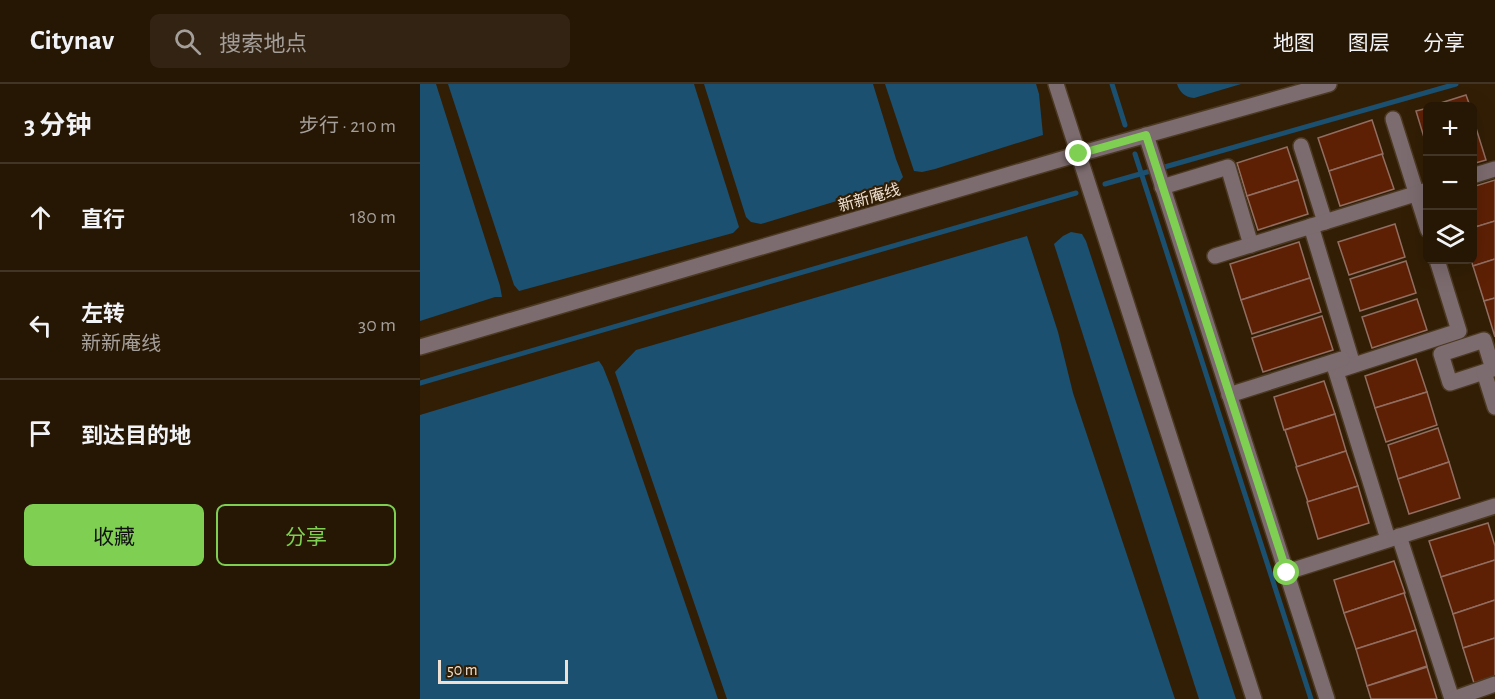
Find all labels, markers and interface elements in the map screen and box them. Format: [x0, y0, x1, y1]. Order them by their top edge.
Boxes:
search box [150, 14, 570, 68]
icon: search [171, 25, 204, 58]
text: Citynav [30, 27, 114, 55]
text: 搜索地点 [219, 33, 307, 55]
text: 地图 [1273, 33, 1315, 54]
text: 图层 [1348, 33, 1390, 54]
text: 分享 [1423, 33, 1465, 54]
map controls [1423, 102, 1477, 264]
button: + [1423, 102, 1477, 156]
text: 3 分钟 [24, 113, 91, 139]
text: 步行 · 210 m [299, 116, 396, 136]
route end [1065, 140, 1091, 166]
button: − [1423, 156, 1477, 210]
street label: 新新庵线 [836, 180, 902, 214]
icon: ahead [24, 201, 57, 234]
text: 180 m [350, 207, 396, 227]
text: 直行 [81, 209, 125, 231]
button: layers [1423, 210, 1477, 264]
text: 左转 [81, 303, 125, 325]
icon: left [24, 309, 57, 342]
text: 30 m [358, 315, 396, 335]
text: 新新庵线 [81, 334, 161, 354]
icon: arrive [24, 417, 57, 450]
text: 到达目的地 [81, 425, 191, 447]
button: 收藏 [24, 504, 204, 566]
button: 分享 [216, 504, 396, 566]
route start [1273, 559, 1299, 585]
scale bar [438, 657, 568, 684]
text: 50 m [447, 662, 478, 678]

